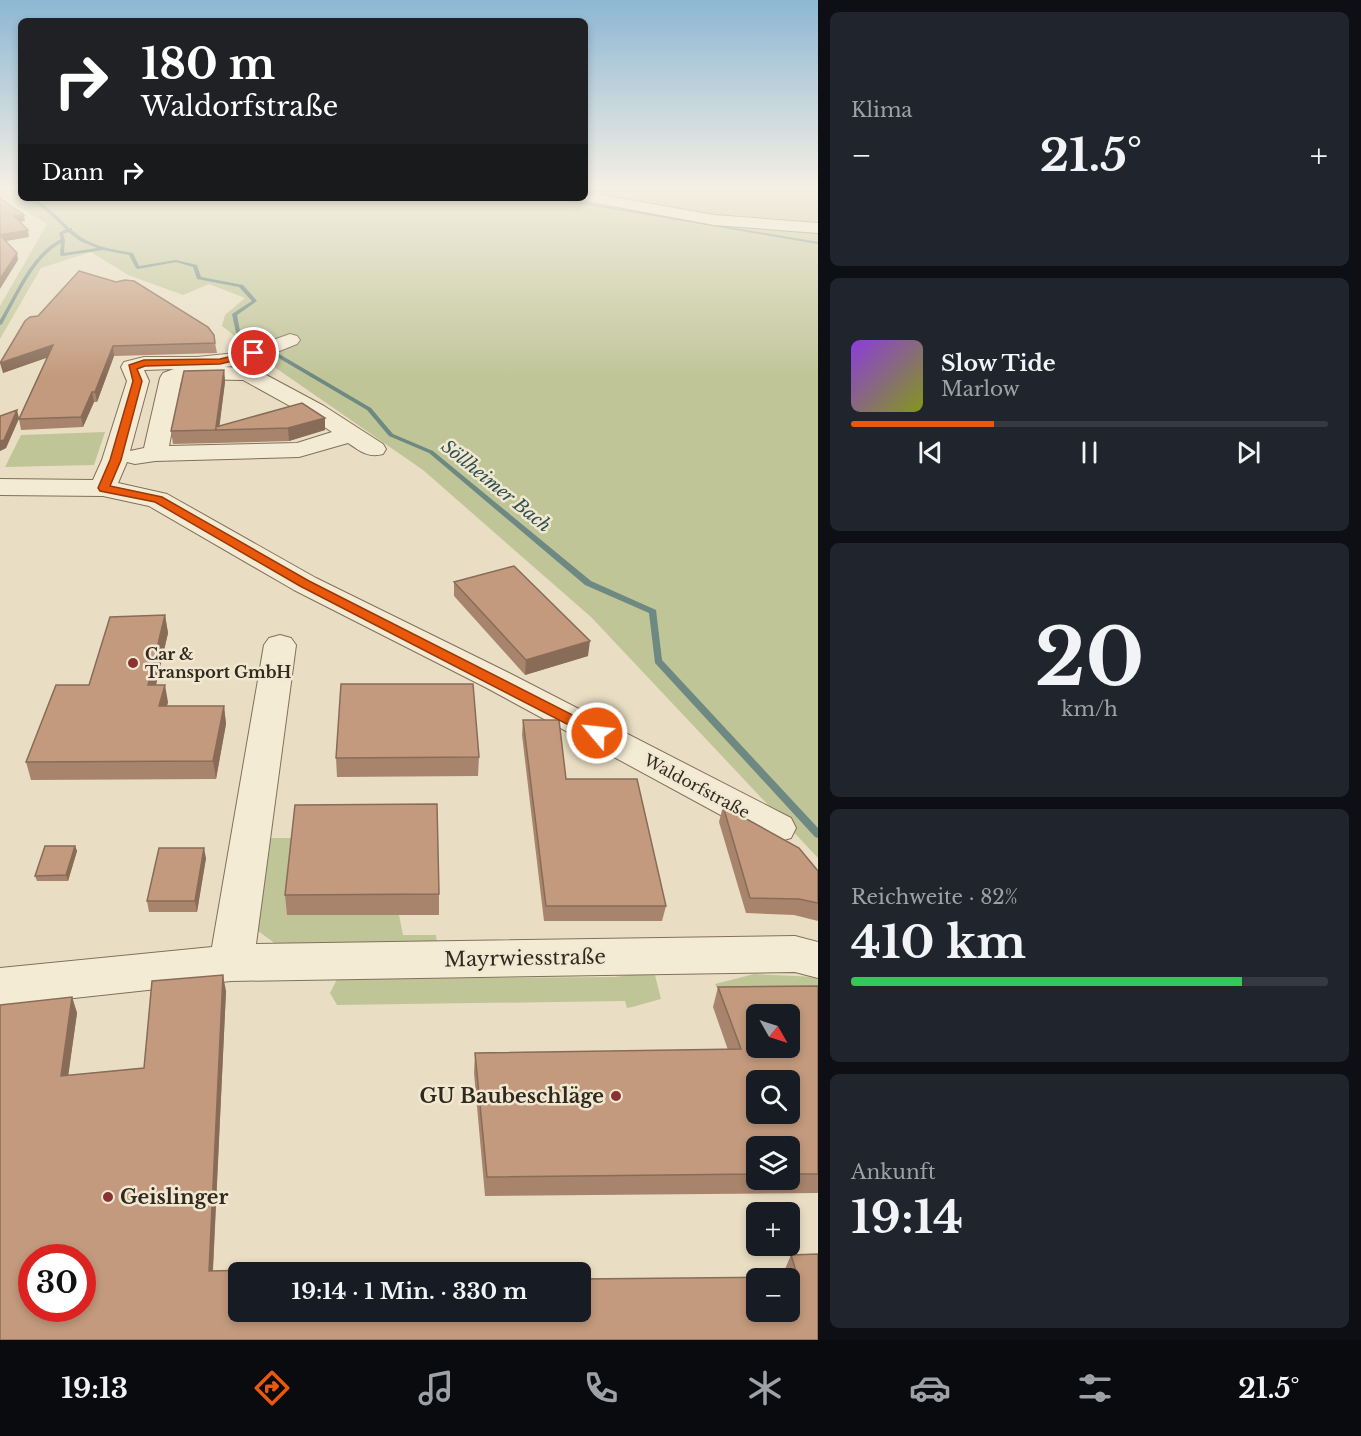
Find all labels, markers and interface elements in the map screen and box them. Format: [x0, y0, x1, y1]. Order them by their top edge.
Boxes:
text: 180 m [141, 38, 275, 90]
icon: right [42, 42, 120, 120]
text: Waldorfstraße [141, 90, 338, 123]
text: Klima [851, 98, 912, 122]
text: 21.5° [1040, 127, 1142, 183]
text: − [851, 135, 872, 176]
text: + [1310, 135, 1328, 176]
icon: right [116, 156, 149, 189]
text: Dann [42, 159, 104, 186]
pin [228, 327, 279, 378]
icon: arrive [237, 336, 270, 369]
text: Slow Tide [941, 350, 1056, 377]
text: Marlow [941, 377, 1020, 401]
water label: Söllheimer Bach [437, 435, 555, 537]
icon: previous [914, 436, 947, 469]
icon: pause [1073, 436, 1106, 469]
icon: next [1232, 436, 1265, 469]
text: 20 [1035, 609, 1144, 706]
place label: Car & Transport GmbH [145, 644, 291, 682]
marker: Car & Transport GmbH [126, 656, 140, 670]
text: km/h [1061, 697, 1118, 721]
position arrow [565, 701, 629, 765]
street label: Waldorfstraße [640, 749, 753, 822]
text: Reichweite · 82% [851, 885, 1018, 909]
text: 410 km [851, 914, 1026, 970]
street label: Mayrwiesstraße [444, 945, 606, 971]
north arrow [746, 1004, 800, 1058]
map controls [746, 1004, 800, 1322]
button: search [746, 1070, 800, 1124]
place label: GU Baubeschläge [420, 1084, 604, 1108]
marker: GU Baubeschläge [609, 1089, 623, 1103]
button: layers [746, 1136, 800, 1190]
text: Ankunft [851, 1160, 936, 1184]
place label: Geislinger [120, 1185, 228, 1209]
text: 19:14 [851, 1189, 963, 1245]
marker: Geislinger [101, 1190, 115, 1204]
button: + [746, 1202, 800, 1256]
speed limit sign: 30 [18, 1244, 96, 1322]
button: − [746, 1268, 800, 1322]
text: 19:14 · 1 Min. · 330 m [292, 1278, 527, 1305]
icon: directions [251, 1367, 293, 1409]
icon: music [415, 1367, 457, 1409]
icon: phone [580, 1367, 622, 1409]
icon: climate [744, 1367, 786, 1409]
icon: car [909, 1367, 951, 1409]
icon: filters [1074, 1367, 1116, 1409]
text: 19:13 [61, 1372, 128, 1405]
text: 21.5° [1238, 1372, 1300, 1405]

